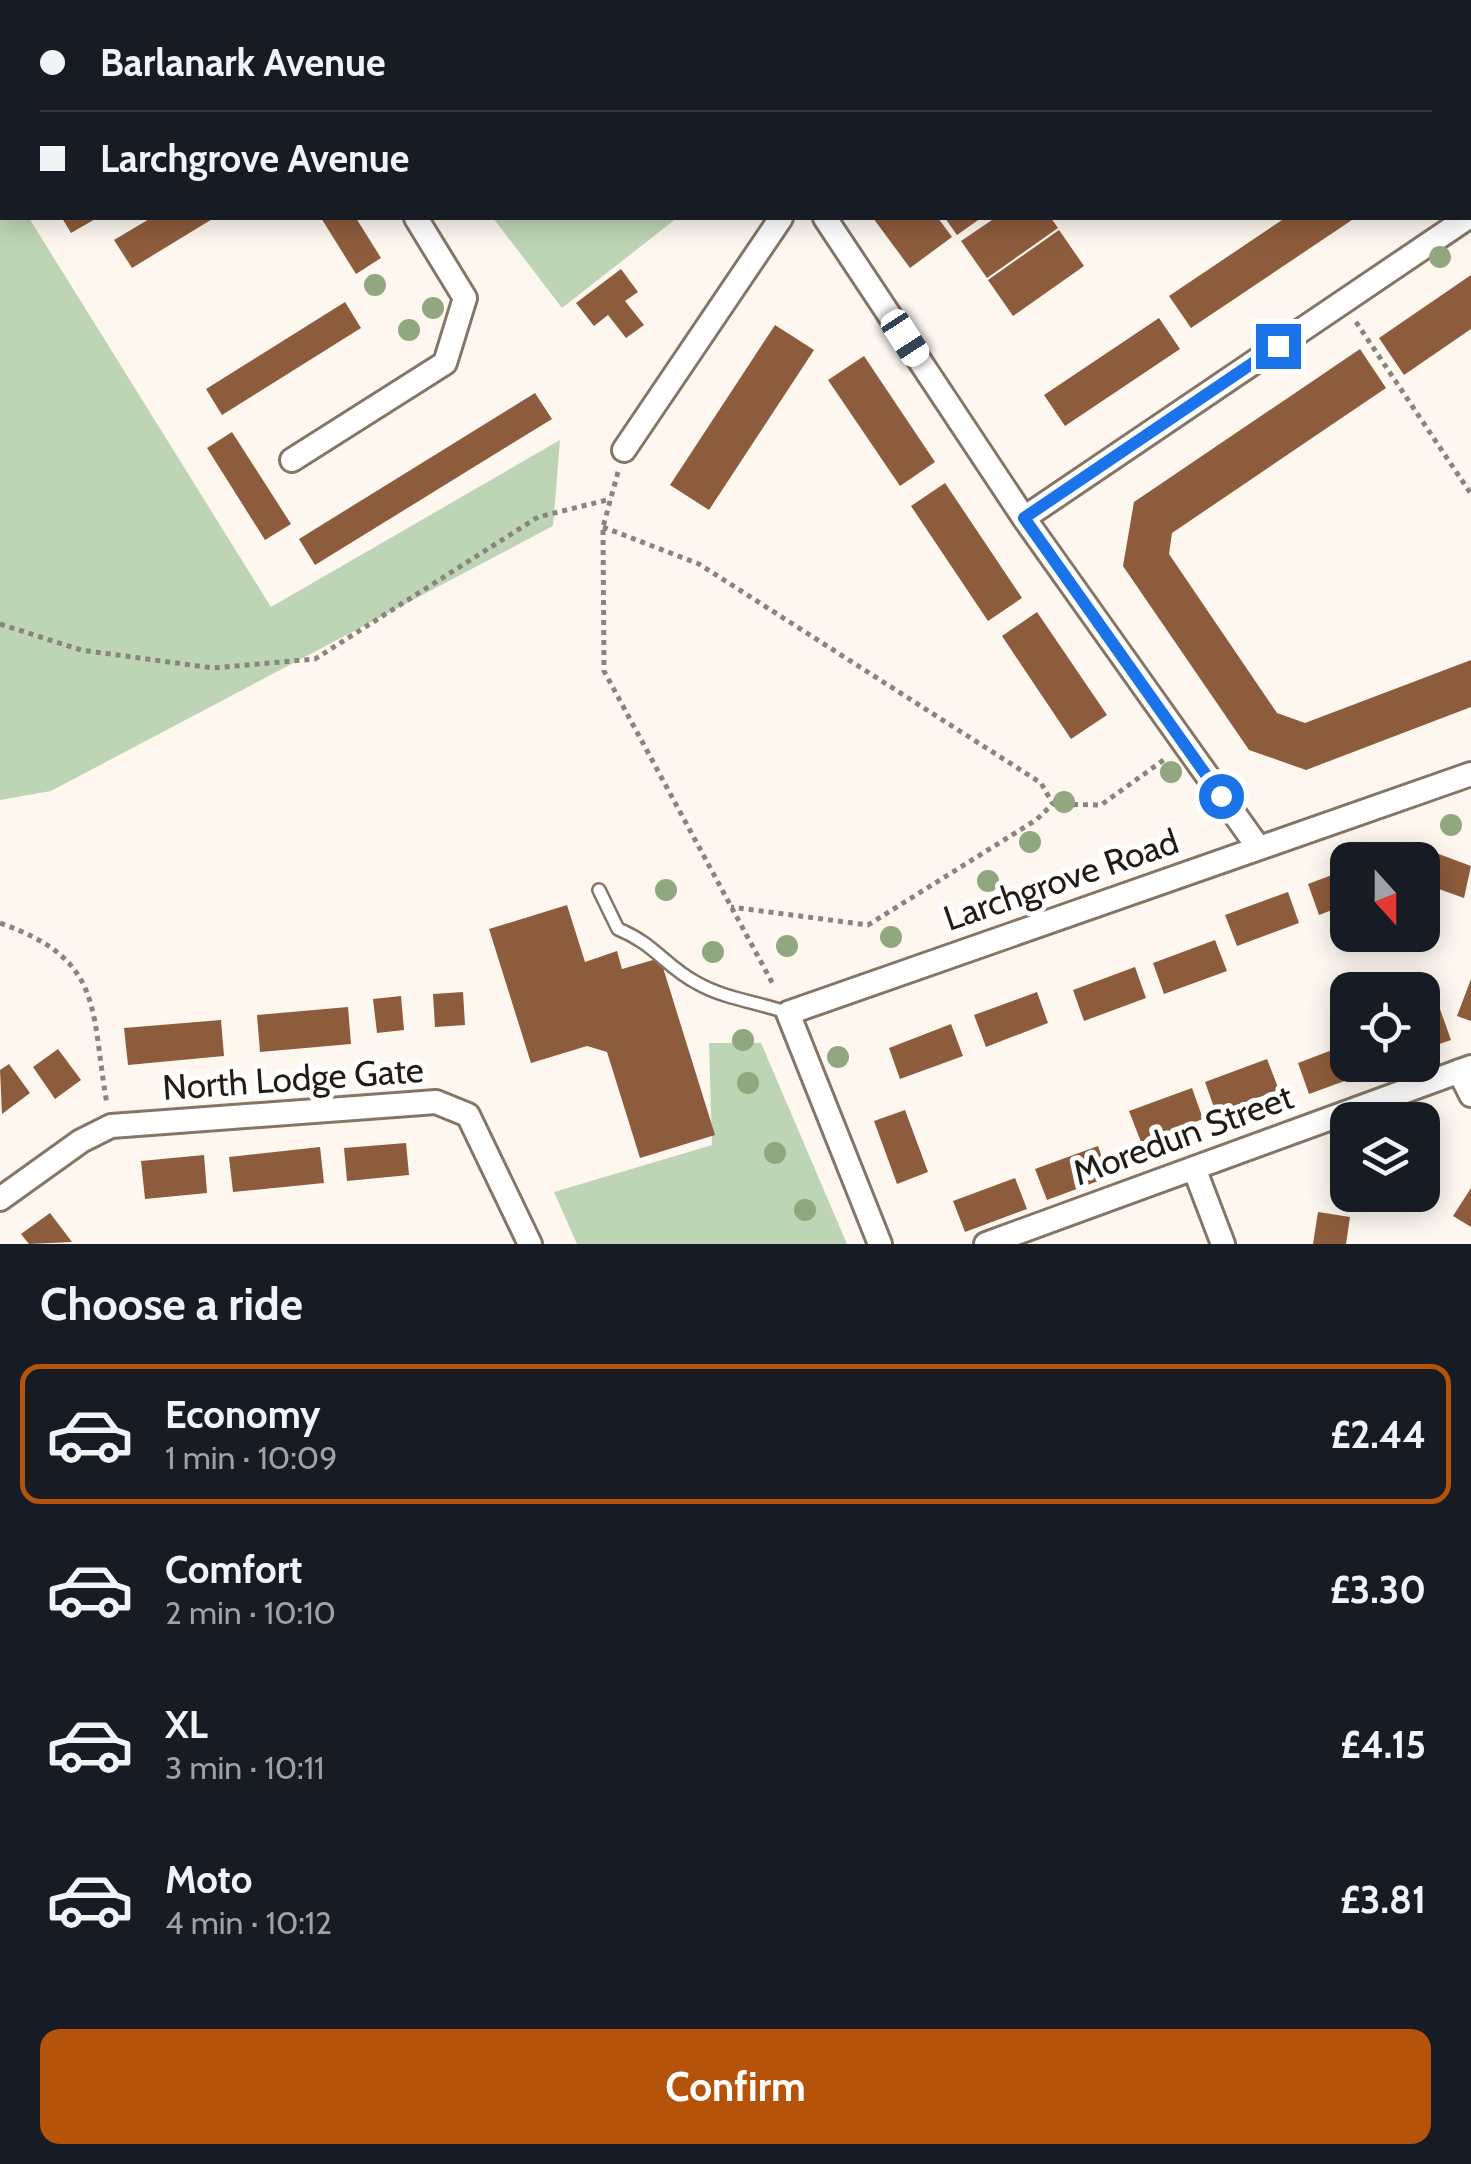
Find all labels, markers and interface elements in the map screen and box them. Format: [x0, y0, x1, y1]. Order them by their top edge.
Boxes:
text: Barlanark Avenue [100, 39, 385, 86]
text: Larchgrove Avenue [100, 135, 409, 182]
car [876, 305, 934, 371]
route end [1256, 324, 1301, 369]
route start [1199, 774, 1244, 819]
street label: Larchgrove Road [938, 819, 1184, 940]
north arrow [1330, 842, 1440, 952]
map controls [1330, 842, 1440, 1212]
button: locate [1330, 972, 1440, 1082]
street label: North Lodge Gate [161, 1048, 425, 1109]
street label: Moredun Street [1067, 1075, 1299, 1194]
button: layers [1330, 1102, 1440, 1212]
text: Choose a ride [40, 1277, 303, 1331]
icon: car [45, 1389, 135, 1479]
text: Economy [165, 1391, 320, 1438]
text: £2.44 [1331, 1411, 1426, 1458]
text: 1 min · 10:09 [165, 1438, 337, 1477]
icon: car [45, 1544, 135, 1634]
text: Comfort [165, 1546, 302, 1593]
text: £3.30 [1330, 1566, 1426, 1613]
text: 2 min · 10:10 [165, 1593, 336, 1632]
icon: car [45, 1699, 135, 1789]
text: XL [165, 1701, 208, 1748]
text: £4.15 [1340, 1721, 1426, 1768]
text: 3 min · 10:11 [165, 1748, 325, 1787]
icon: car [45, 1854, 135, 1944]
text: Moto [165, 1856, 252, 1903]
text: £3.81 [1340, 1876, 1426, 1923]
text: 4 min · 10:12 [165, 1903, 332, 1942]
button: Confirm [40, 2029, 1431, 2144]

